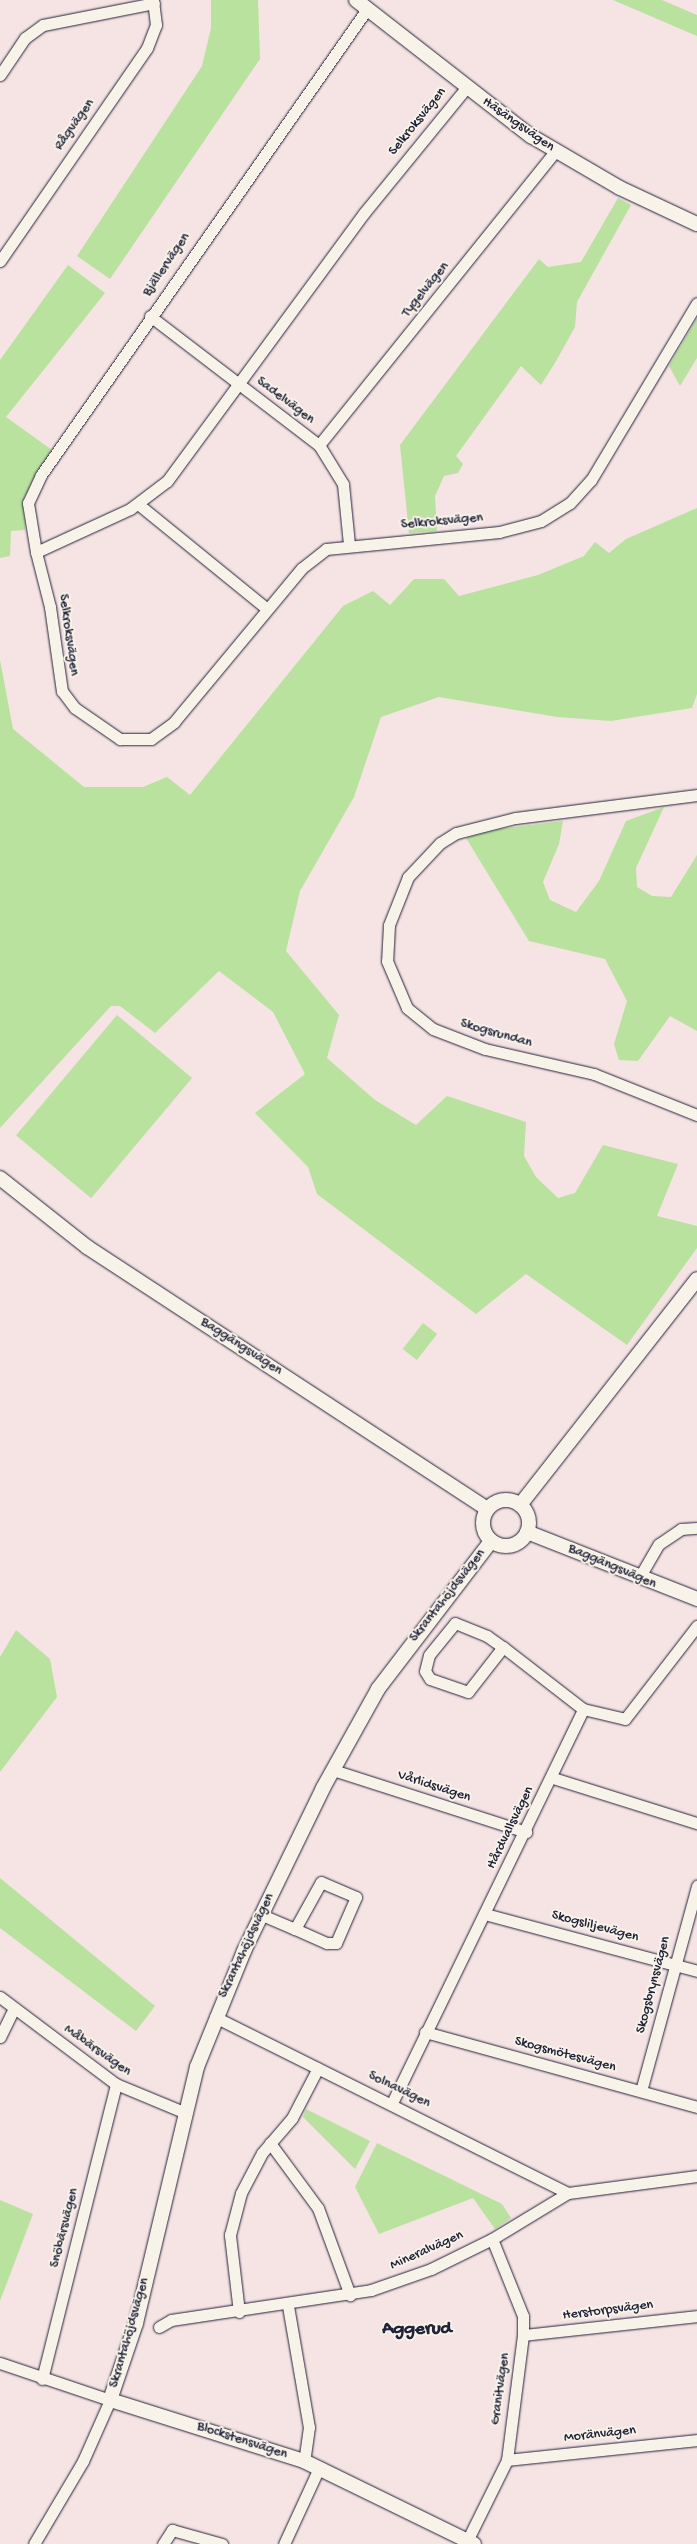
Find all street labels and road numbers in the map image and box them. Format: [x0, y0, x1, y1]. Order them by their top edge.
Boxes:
street label: Selkroksvägen [386, 85, 450, 159]
street label: Häsängsvägen [479, 94, 557, 156]
street label: Rågvägen [51, 96, 99, 154]
street label: Bjällervägen [140, 230, 194, 300]
street label: Tygelvägen [399, 259, 453, 321]
street label: Sadelvägen [253, 374, 317, 428]
street label: Selkroksvägen [400, 510, 484, 534]
street label: Selkroksvägen [54, 593, 82, 677]
street label: Skogsrundan [458, 1016, 534, 1052]
street label: Baggängsvägen [197, 1314, 285, 1380]
street label: Baggängsvägen [565, 1541, 659, 1593]
street label: Skrantahöjdsvägen [406, 1546, 490, 1646]
street label: Vårlidsvägen [395, 1767, 473, 1807]
street label: Hårdvallsvägen [484, 1784, 538, 1872]
street label: Skrantahöjdsvägen [215, 1891, 279, 2001]
street label: Skogsliljevägen [550, 1907, 640, 1947]
street label: Skogsbrynsvägen [633, 1935, 675, 2035]
street label: Måbärsvägen [60, 2022, 134, 2080]
street label: Skogsmötesvägen [512, 2033, 618, 2077]
street label: Solnavägen [365, 2068, 433, 2112]
street label: Snöbärsvägen [47, 2186, 83, 2270]
street label: Mineralvägen [388, 2227, 466, 2275]
street label: Skrantahöjdsvägen [106, 2276, 154, 2390]
street label: Herstorpsvägen [562, 2297, 654, 2325]
street label: Granitvägen [488, 2352, 514, 2426]
street label: Blockstensvägen [195, 2418, 289, 2464]
street label: Moränvägen [563, 2423, 637, 2447]

